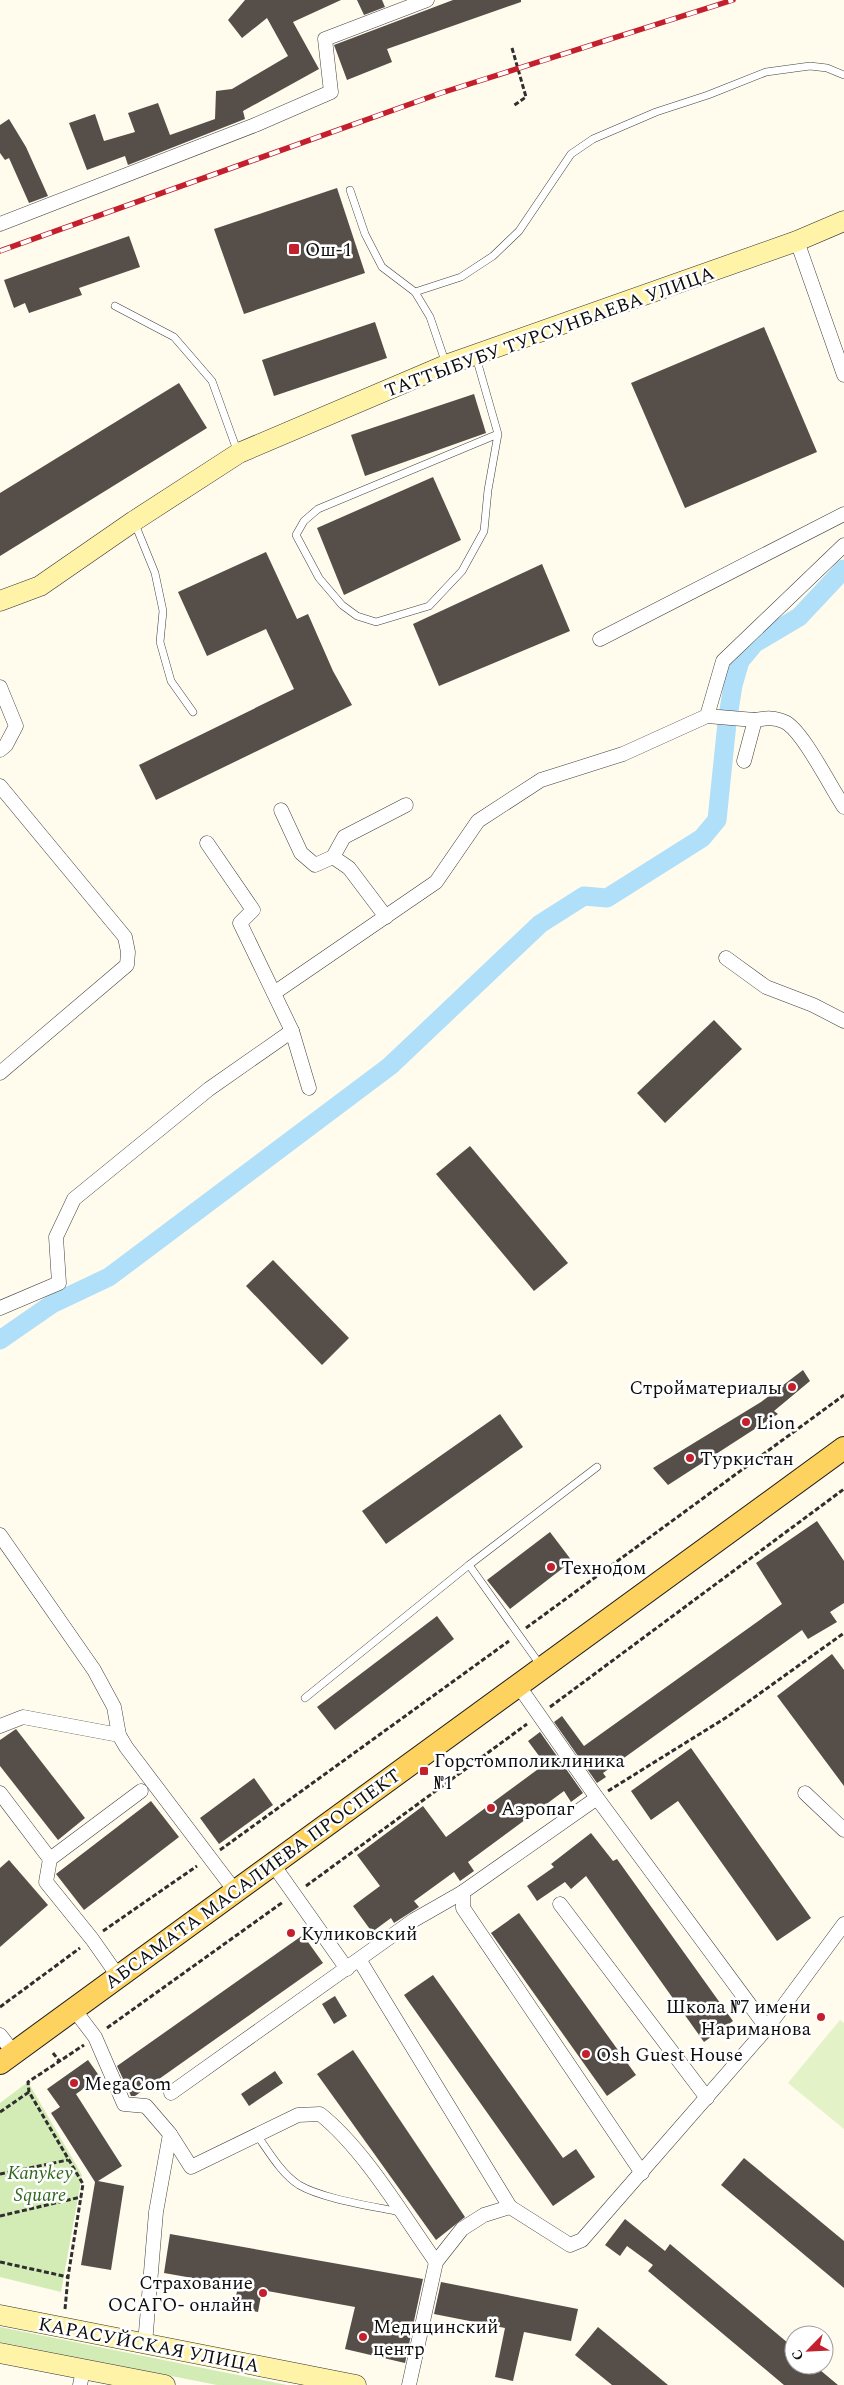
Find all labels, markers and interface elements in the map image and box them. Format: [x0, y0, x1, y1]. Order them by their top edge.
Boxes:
place label: Ош-1 [305, 236, 352, 265]
marker: Ош-1 [287, 242, 301, 256]
street label: ТАТТЫБУБУ ТУРСУНБАЕВА УЛИЦА [381, 259, 718, 406]
place label: Стройматериалы [630, 1374, 782, 1403]
marker: Стройматериалы [786, 1381, 798, 1393]
place label: Lion [756, 1409, 795, 1438]
marker: Lion [740, 1416, 752, 1428]
place label: Туркистан [700, 1445, 794, 1474]
marker: Туркистан [684, 1452, 696, 1464]
place label: Технодом [561, 1554, 647, 1583]
marker: Технодом [545, 1561, 557, 1573]
place label: Горстомполиклиника №1 [434, 1747, 626, 1798]
street label: АБСАМАТА МАСАЛИЕВА ПРОСПЕКТ [99, 1762, 407, 1997]
marker: Горстомполиклиника №1 [418, 1765, 430, 1777]
place label: Аэропаг [501, 1795, 575, 1824]
marker: Аэропаг [485, 1802, 497, 1814]
place label: Куликовский [301, 1920, 417, 1949]
marker: Куликовский [285, 1927, 297, 1939]
place label: Школа №7 имени Нариманова [666, 1993, 812, 2044]
marker: Школа №7 имени Нариманова [815, 2011, 827, 2023]
place label: Osh Guest House [596, 2041, 743, 2070]
marker: Osh Guest House [580, 2048, 592, 2060]
place label: MegaCom [84, 2070, 171, 2099]
marker: MegaCom [68, 2077, 80, 2089]
park label: Kanykey Square [7, 2159, 73, 2210]
place label: Страхование ОСАГО- онлайн [108, 2269, 253, 2320]
marker: Страхование ОСАГО- онлайн [257, 2287, 269, 2299]
street label: КАРАСУЙСКАЯ УЛИЦА [36, 2310, 262, 2381]
place label: Медицинский центр [373, 2313, 498, 2364]
north arrow [784, 2325, 834, 2375]
marker: Медицинский центр [357, 2331, 369, 2343]
text: С [786, 2346, 809, 2364]

